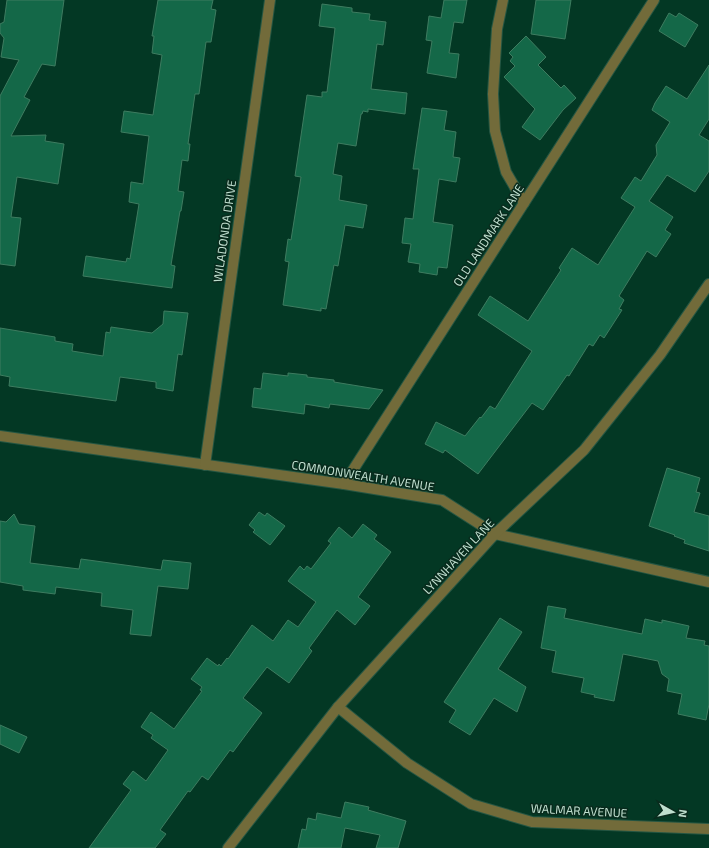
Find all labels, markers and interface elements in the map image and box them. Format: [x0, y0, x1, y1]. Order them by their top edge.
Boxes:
street label: WILADONDA DRIVE [210, 179, 238, 283]
street label: OLD LANDMARK LANE [450, 181, 526, 289]
street label: COMMONWEALTH AVENUE [291, 457, 436, 493]
street label: LYNNHAVEN LANE [420, 515, 497, 597]
north arrow [653, 792, 693, 832]
street label: WALMAR AVENUE [530, 800, 628, 820]
text: N [676, 809, 690, 818]

